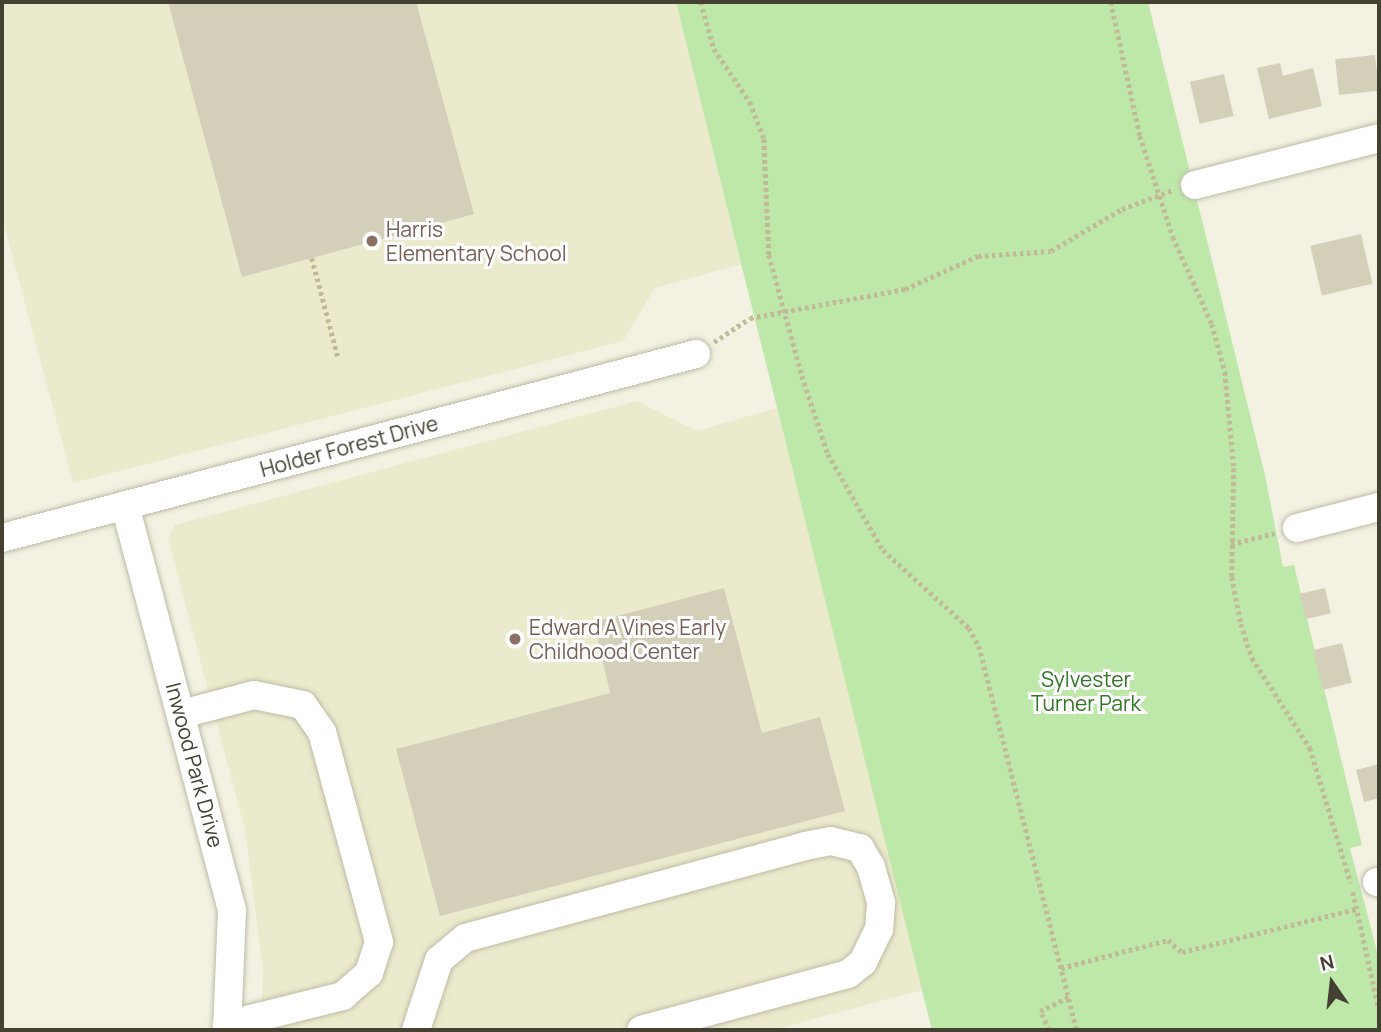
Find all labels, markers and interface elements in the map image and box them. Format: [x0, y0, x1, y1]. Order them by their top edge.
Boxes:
place label: Harris Elementary School [386, 216, 567, 266]
marker: Harris Elementary School [364, 233, 380, 249]
street label: Holder Forest Drive [257, 410, 441, 482]
place label: Edward A Vines Early Childhood Center [529, 614, 726, 664]
marker: Edward A Vines Early Childhood Center [507, 631, 523, 647]
park label: Sylvester Turner Park [1031, 666, 1141, 716]
street label: Inwood Park Drive [161, 680, 229, 850]
north arrow [1297, 948, 1367, 1018]
text: N [1317, 948, 1337, 977]

